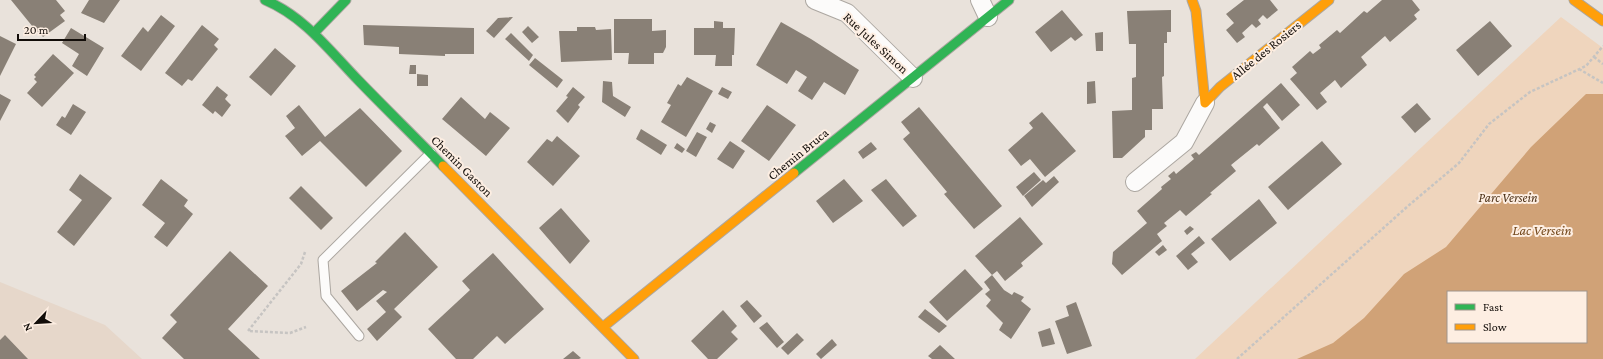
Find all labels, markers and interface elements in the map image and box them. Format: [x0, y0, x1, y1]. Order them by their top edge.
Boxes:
street label: Rue Jules Simon [841, 9, 911, 77]
scale bar [18, 16, 85, 42]
street label: Allée des Rosiers [1228, 17, 1304, 83]
text: 20 m [24, 23, 49, 37]
street label: Chemin Bruca [765, 125, 831, 183]
street label: Chemin Gaston [428, 132, 496, 200]
park label: Parc Versein [1478, 190, 1538, 205]
water label: Lac Versein [1512, 222, 1572, 238]
legend [1447, 291, 1587, 343]
text: Fast [1483, 300, 1504, 314]
north arrow [16, 303, 56, 343]
text: Slow [1483, 320, 1507, 334]
text: N [20, 321, 34, 333]

